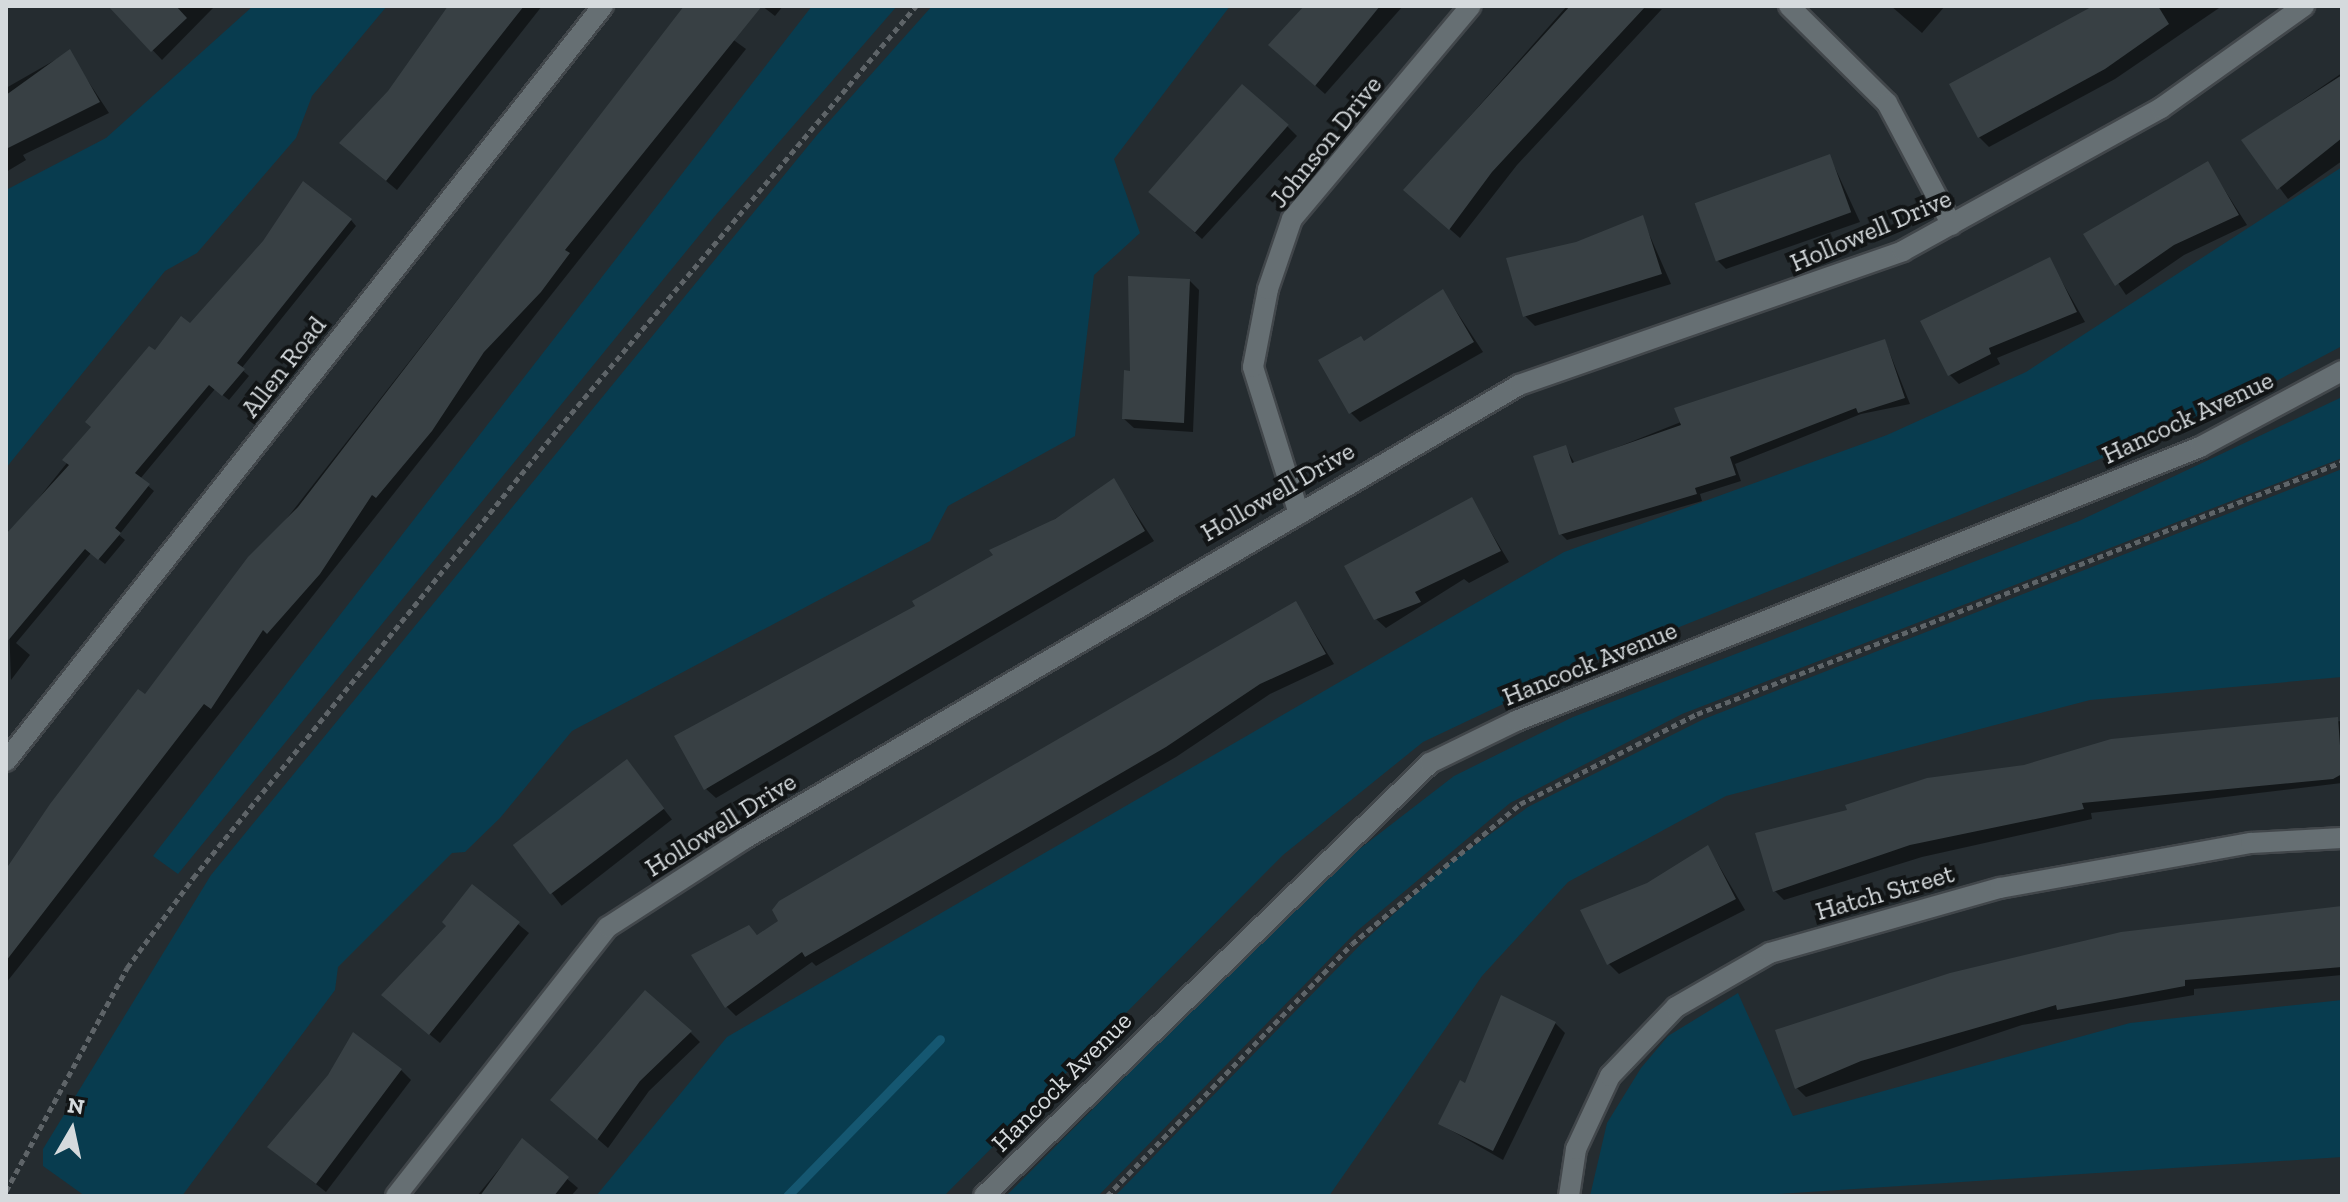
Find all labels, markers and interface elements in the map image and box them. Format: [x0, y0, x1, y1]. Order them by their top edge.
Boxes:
street label: Johnson Drive [1263, 70, 1389, 214]
street label: Hollowell Drive [1786, 183, 1956, 279]
street label: Allen Road [235, 310, 333, 424]
street label: Hancock Avenue [2097, 365, 2279, 471]
street label: Hollowell Drive [1196, 435, 1360, 549]
street label: Hancock Avenue [1498, 615, 1682, 713]
street label: Hollowell Drive [640, 766, 802, 884]
street label: Hatch Street [1812, 858, 1958, 928]
street label: Hancock Avenue [985, 1005, 1139, 1159]
north arrow [32, 1090, 112, 1170]
text: N [65, 1091, 86, 1120]

